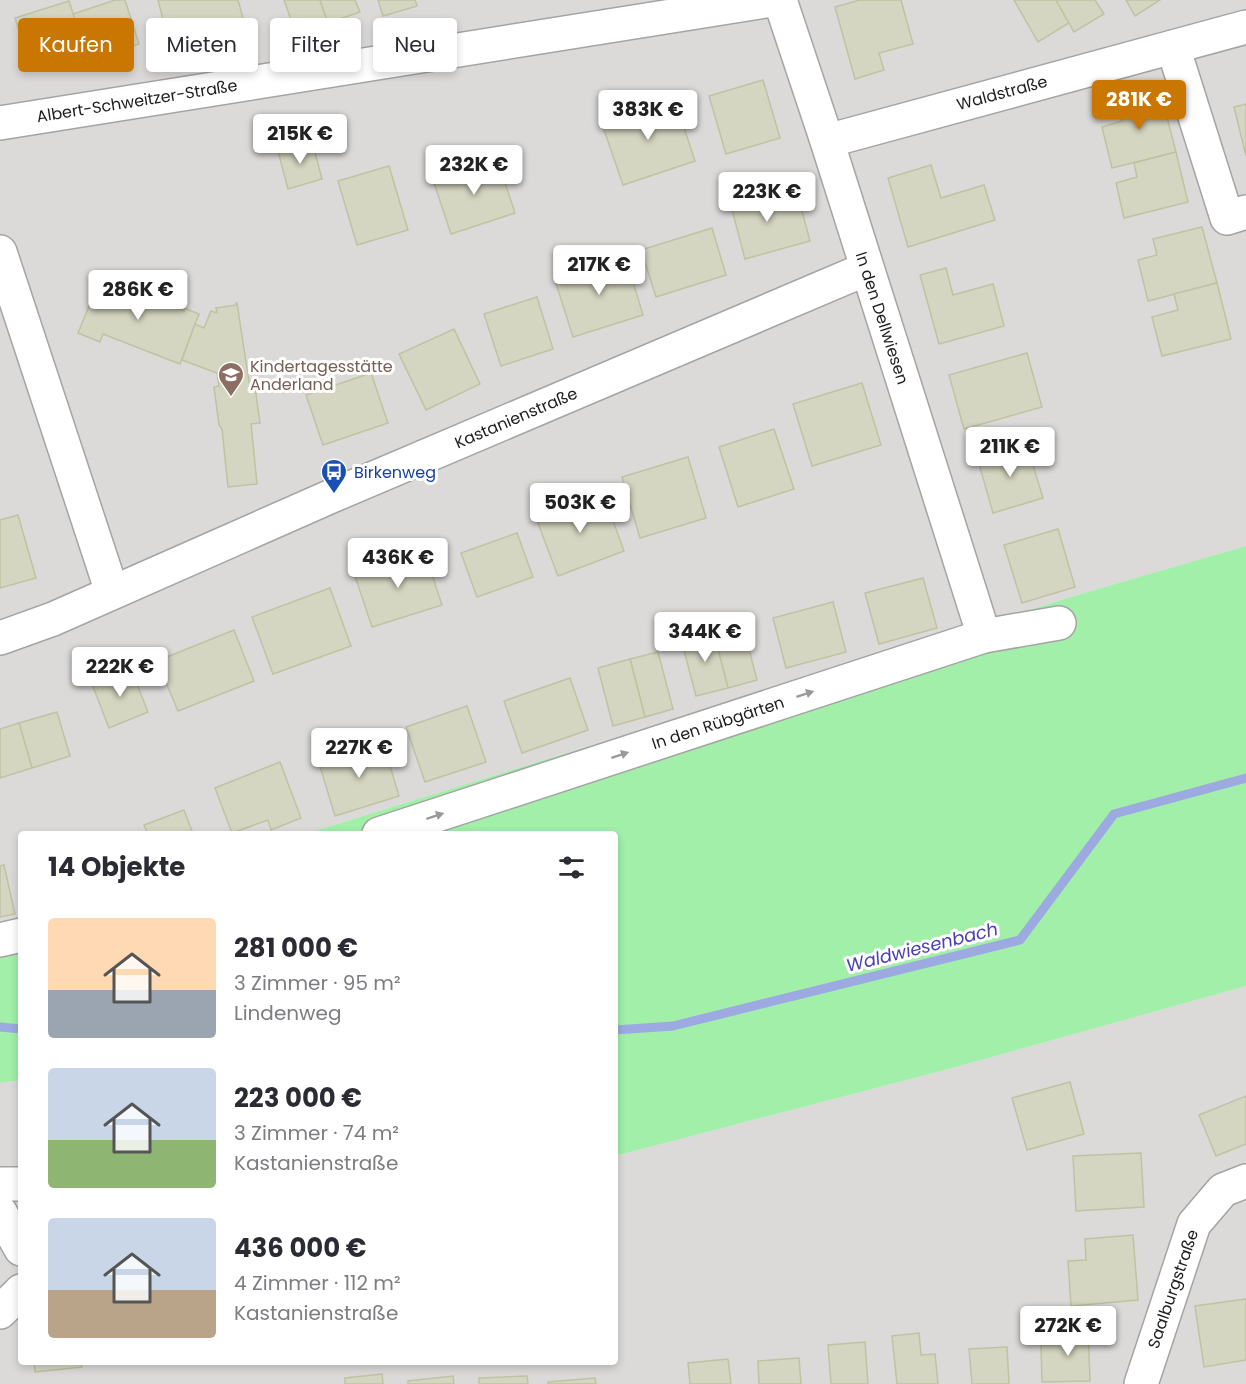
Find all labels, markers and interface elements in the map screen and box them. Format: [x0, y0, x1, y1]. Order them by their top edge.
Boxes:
chip: Kaufen [18, 18, 134, 72]
chip: Mieten [146, 18, 258, 72]
chip: Filter [270, 18, 361, 72]
chip: Neu [373, 18, 457, 72]
street label: Waldstraße [954, 70, 1050, 116]
street label: Albert-Schweitzer-Straße [35, 74, 239, 128]
pin: 281K € [1090, 80, 1188, 131]
text: 281K € [1106, 85, 1172, 113]
pin: 383K € [599, 90, 697, 141]
text: 383K € [612, 95, 684, 123]
pin: 215K € [251, 114, 349, 165]
text: 215K € [267, 119, 333, 147]
pin: 232K € [425, 145, 523, 196]
text: 232K € [439, 150, 509, 178]
pin: 223K € [718, 172, 816, 223]
text: 223K € [732, 177, 802, 205]
pin: 217K € [550, 245, 648, 296]
street label: In den Dellwiesen [850, 249, 914, 387]
text: 217K € [567, 250, 631, 278]
pin: 286K € [89, 270, 187, 321]
text: 286K € [102, 275, 174, 303]
place label: Kindertagesstätte Anderland [250, 355, 393, 396]
school or university icon: Kindertagesstätte Anderland [216, 360, 246, 398]
street label: Kastanienstraße [451, 382, 581, 454]
pin: 211K € [961, 427, 1059, 478]
text: 211K € [980, 432, 1040, 460]
bus stop icon: Birkenweg [319, 457, 349, 495]
place label: Birkenweg [354, 461, 436, 484]
pin: 503K € [531, 483, 629, 534]
text: 503K € [544, 488, 616, 516]
pin: 436K € [349, 538, 447, 589]
text: 436K € [362, 543, 434, 571]
pin: 344K € [656, 612, 754, 663]
text: 344K € [668, 617, 742, 645]
pin: 222K € [71, 647, 169, 698]
text: 222K € [86, 652, 154, 680]
one-way arrow [796, 689, 814, 699]
street label: In den Rübgärten [649, 691, 787, 755]
pin: 227K € [310, 728, 408, 779]
text: 227K € [325, 733, 393, 761]
one-way arrow [611, 750, 629, 759]
one-way arrow [426, 811, 444, 820]
text: 14 Objekte [48, 849, 185, 885]
icon: filters [555, 851, 588, 884]
water label: Waldwiesenbach [844, 916, 1000, 978]
text: 281 000 € [234, 930, 358, 966]
icon: home [96, 942, 168, 1014]
text: 3 Zimmer · 95 m² [234, 969, 401, 997]
text: Lindenweg [234, 999, 341, 1027]
text: 223 000 € [234, 1080, 362, 1116]
icon: home [96, 1092, 168, 1164]
text: 3 Zimmer · 74 m² [234, 1119, 399, 1147]
text: Kastanienstraße [234, 1149, 398, 1177]
street label: Saalburgstraße [1142, 1226, 1204, 1352]
text: 436 000 € [234, 1230, 366, 1266]
icon: home [96, 1242, 168, 1314]
text: 4 Zimmer · 112 m² [234, 1269, 400, 1297]
text: Kastanienstraße [234, 1299, 398, 1327]
pin: 272K € [1019, 1306, 1117, 1357]
text: 272K € [1034, 1311, 1102, 1339]

